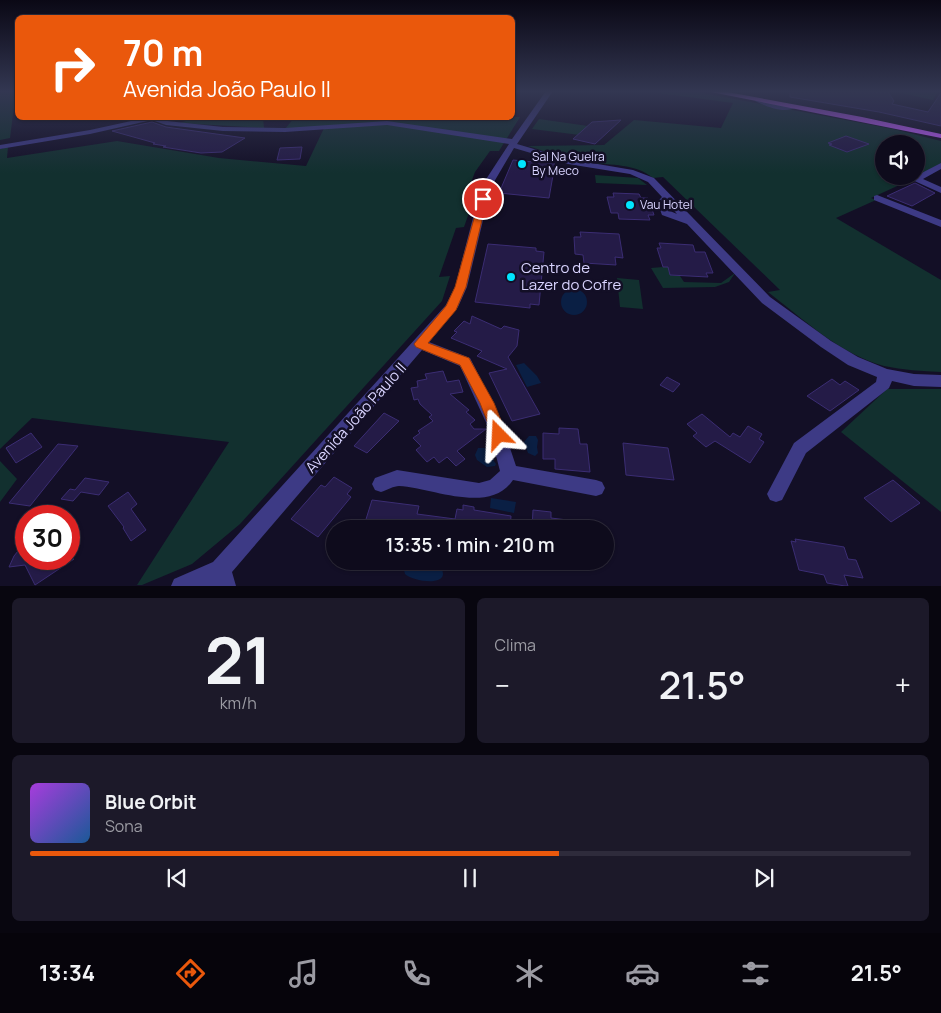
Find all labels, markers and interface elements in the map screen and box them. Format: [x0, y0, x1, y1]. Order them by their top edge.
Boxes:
text: 70 m [123, 29, 203, 77]
icon: right [40, 35, 105, 100]
text: Avenida João Paulo II [123, 74, 331, 104]
map controls [875, 135, 925, 185]
button: sound [875, 135, 925, 185]
place label: Sal Na Guelra By Meco [532, 148, 605, 179]
marker: Sal Na Guelra By Meco [516, 158, 528, 170]
pin [462, 178, 504, 220]
icon: arrive [469, 185, 497, 213]
place label: Vau Hotel [640, 196, 693, 213]
marker: Vau Hotel [624, 199, 636, 211]
place label: Centro de Lazer do Cofre [521, 257, 621, 295]
marker: Centro de Lazer do Cofre [505, 271, 517, 283]
street label: Avenida João Paulo II [300, 358, 411, 477]
position arrow [472, 408, 524, 460]
speed limit sign: 30 [15, 505, 80, 570]
text: 13:35 · 1 min · 210 m [385, 532, 555, 558]
text: 21 [205, 615, 272, 704]
text: Clima [495, 634, 536, 656]
text: 21.5° [659, 658, 746, 710]
text: − [495, 666, 510, 704]
text: + [895, 666, 911, 704]
text: km/h [220, 692, 257, 714]
text: Blue Orbit [105, 789, 197, 815]
text: Sona [105, 815, 143, 837]
icon: previous [163, 864, 191, 892]
icon: pause [456, 864, 484, 892]
icon: next [750, 864, 778, 892]
icon: directions [173, 956, 208, 991]
icon: music [286, 956, 321, 991]
icon: phone [399, 956, 434, 991]
icon: climate [512, 956, 547, 991]
icon: car [625, 956, 660, 991]
icon: filters [738, 956, 773, 991]
text: 13:34 [39, 958, 95, 988]
text: 21.5° [851, 958, 902, 988]

